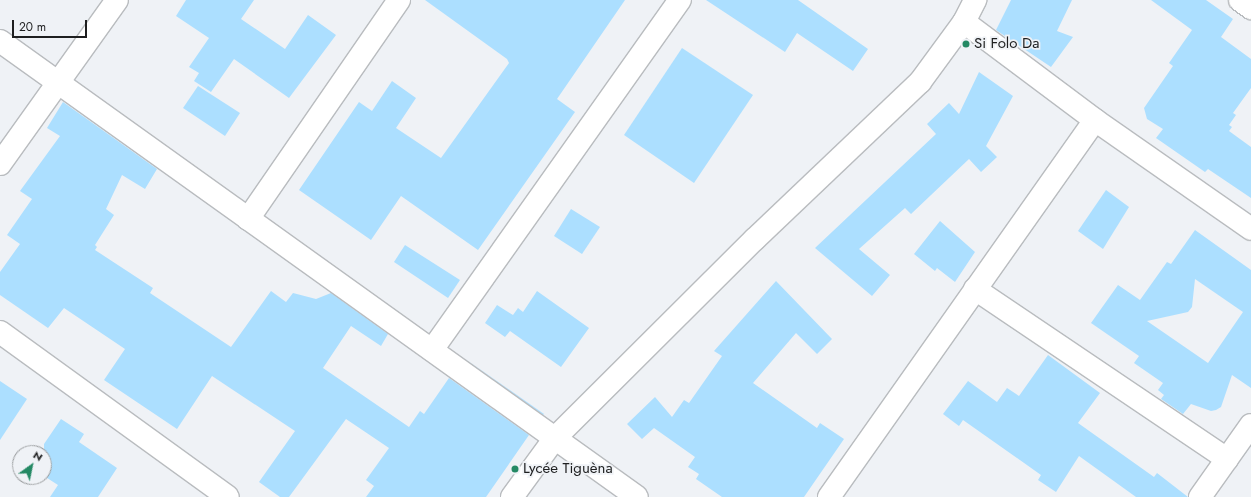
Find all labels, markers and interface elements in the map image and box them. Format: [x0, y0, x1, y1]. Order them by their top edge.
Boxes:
scale bar [14, 12, 89, 38]
text: 20 m [19, 18, 46, 36]
place label: Si Folo Da [974, 35, 1039, 53]
marker: Si Folo Da [961, 39, 971, 49]
north arrow [12, 445, 52, 485]
text: N [30, 447, 46, 465]
place label: Lycée Tiguèna [523, 460, 613, 478]
marker: Lycée Tiguèna [510, 464, 520, 474]

